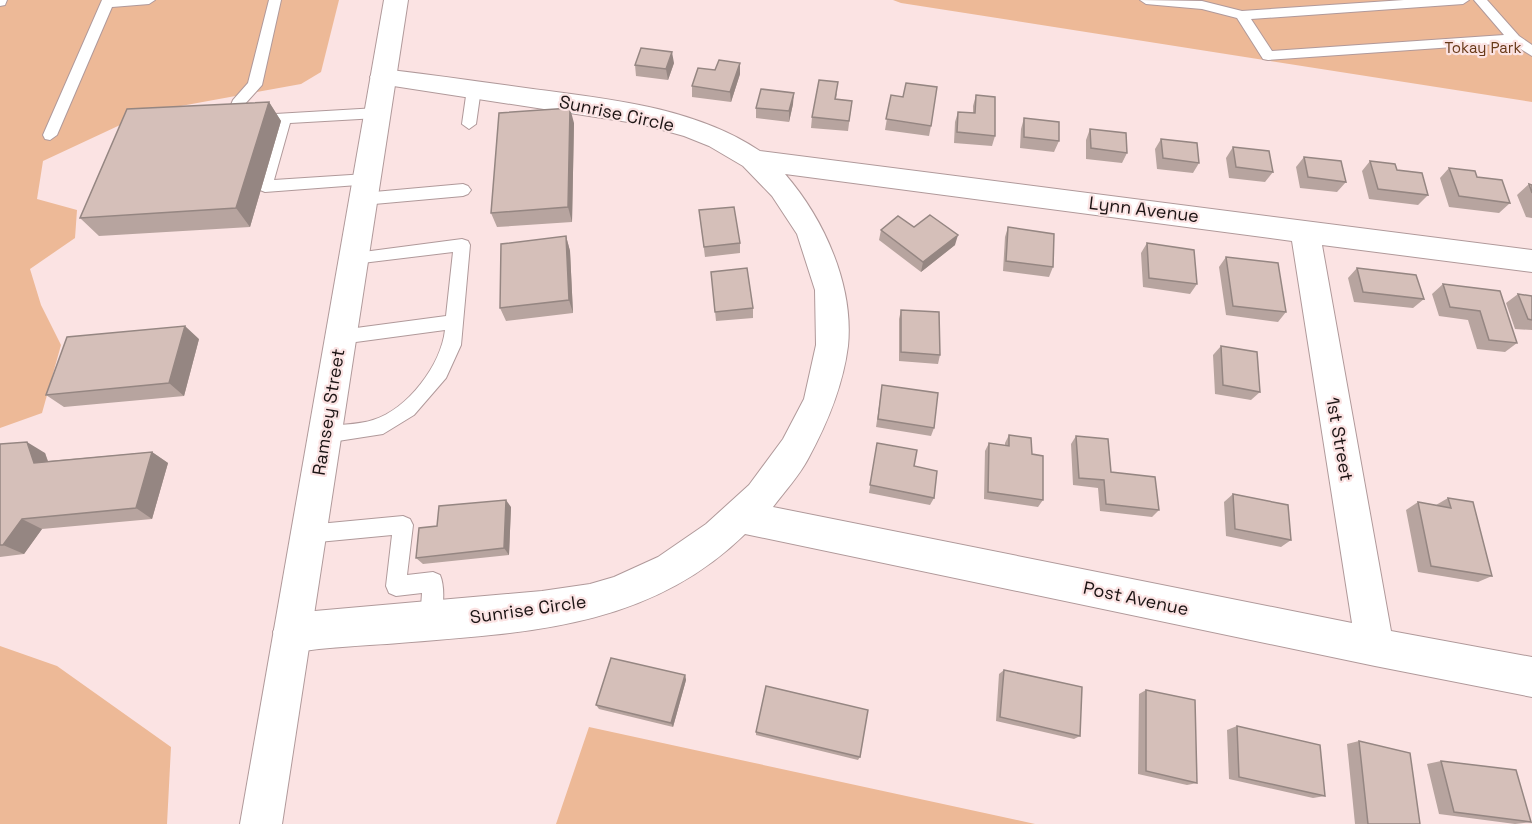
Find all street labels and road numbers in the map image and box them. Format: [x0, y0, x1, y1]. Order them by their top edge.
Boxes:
street label: Sunrise Circle [557, 90, 677, 136]
street label: Lynn Avenue [1088, 191, 1200, 227]
street label: Ramsey Street [307, 347, 349, 477]
street label: 1st Street [1321, 395, 1359, 483]
street label: Post Avenue [1081, 576, 1191, 620]
street label: Sunrise Circle [468, 589, 588, 629]

